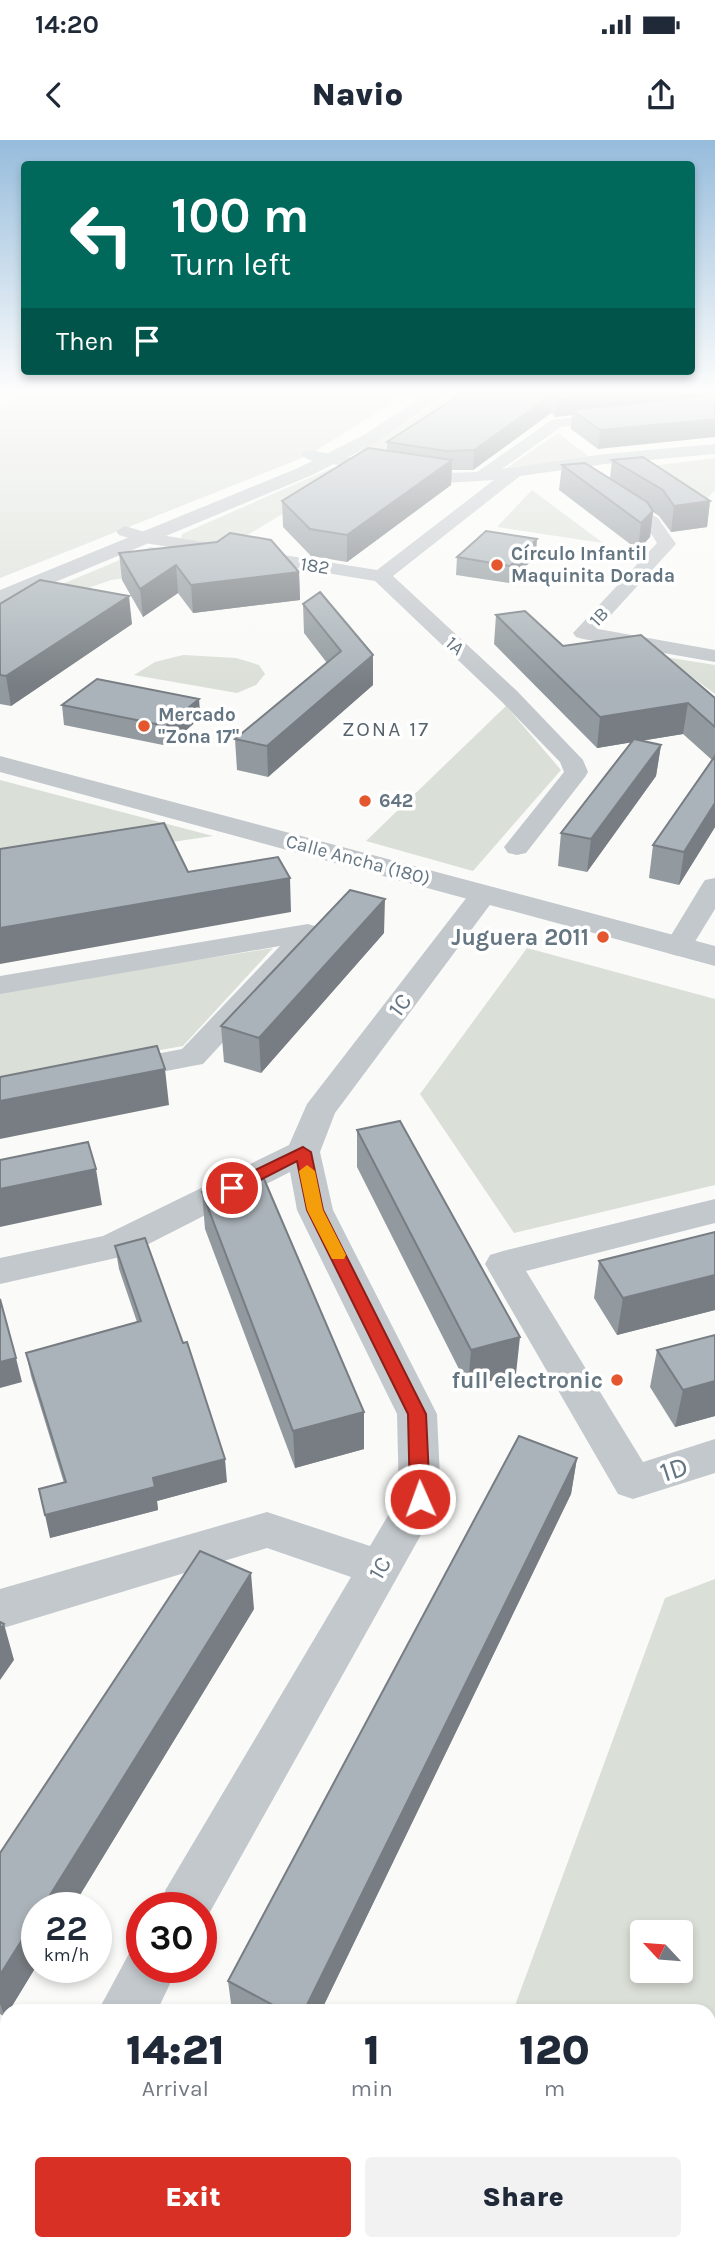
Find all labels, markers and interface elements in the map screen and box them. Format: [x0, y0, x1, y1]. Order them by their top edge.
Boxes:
text: 14:20 [35, 9, 99, 40]
icon: back [35, 76, 73, 114]
text: Navio [312, 76, 403, 113]
icon: share [642, 76, 680, 114]
text: 100 m [171, 187, 309, 244]
icon: left [56, 189, 147, 280]
text: Turn left [171, 246, 291, 283]
icon: arrive [128, 322, 166, 360]
text: Then [56, 326, 114, 357]
place label: Círculo Infantil Maquinita Dorada [511, 543, 675, 587]
street label: 182 [299, 553, 331, 579]
marker: Círculo Infantil Maquinita Dorada [489, 557, 505, 573]
street label: 1B [585, 603, 613, 631]
street label: 1A [441, 632, 469, 660]
place label: Mercado "Zona 17" [158, 704, 239, 748]
district label: ZONA 17 [342, 717, 430, 741]
marker: Mercado "Zona 17" [136, 718, 152, 734]
place label: 642 [379, 790, 413, 812]
marker: 642 [357, 793, 373, 809]
street label: Calle Ancha (180) [283, 830, 433, 890]
place label: Juguera 2011 [451, 924, 589, 951]
marker: Juguera 2011 [595, 929, 611, 945]
street label: 1C [383, 988, 417, 1022]
pin [202, 1158, 262, 1218]
icon: arrive [213, 1169, 251, 1207]
place label: full electronic [452, 1367, 603, 1394]
marker: full electronic [609, 1372, 625, 1388]
street label: 1D [656, 1449, 692, 1489]
position arrow [383, 1462, 457, 1536]
street label: 1C [363, 1552, 397, 1584]
speed limit sign: 30 [126, 1892, 217, 1983]
text: 22 [45, 1908, 88, 1949]
north arrow [630, 1920, 693, 1983]
map controls [630, 1920, 693, 1983]
text: km/h [44, 1944, 89, 1966]
text: 14:21 [126, 2025, 225, 2075]
text: 1 [364, 2025, 380, 2075]
text: 120 [519, 2025, 590, 2075]
text: Arrival [142, 2075, 209, 2102]
text: min [351, 2075, 393, 2102]
text: m [544, 2075, 565, 2102]
button: Exit [35, 2157, 351, 2237]
button: Share [365, 2157, 681, 2237]

